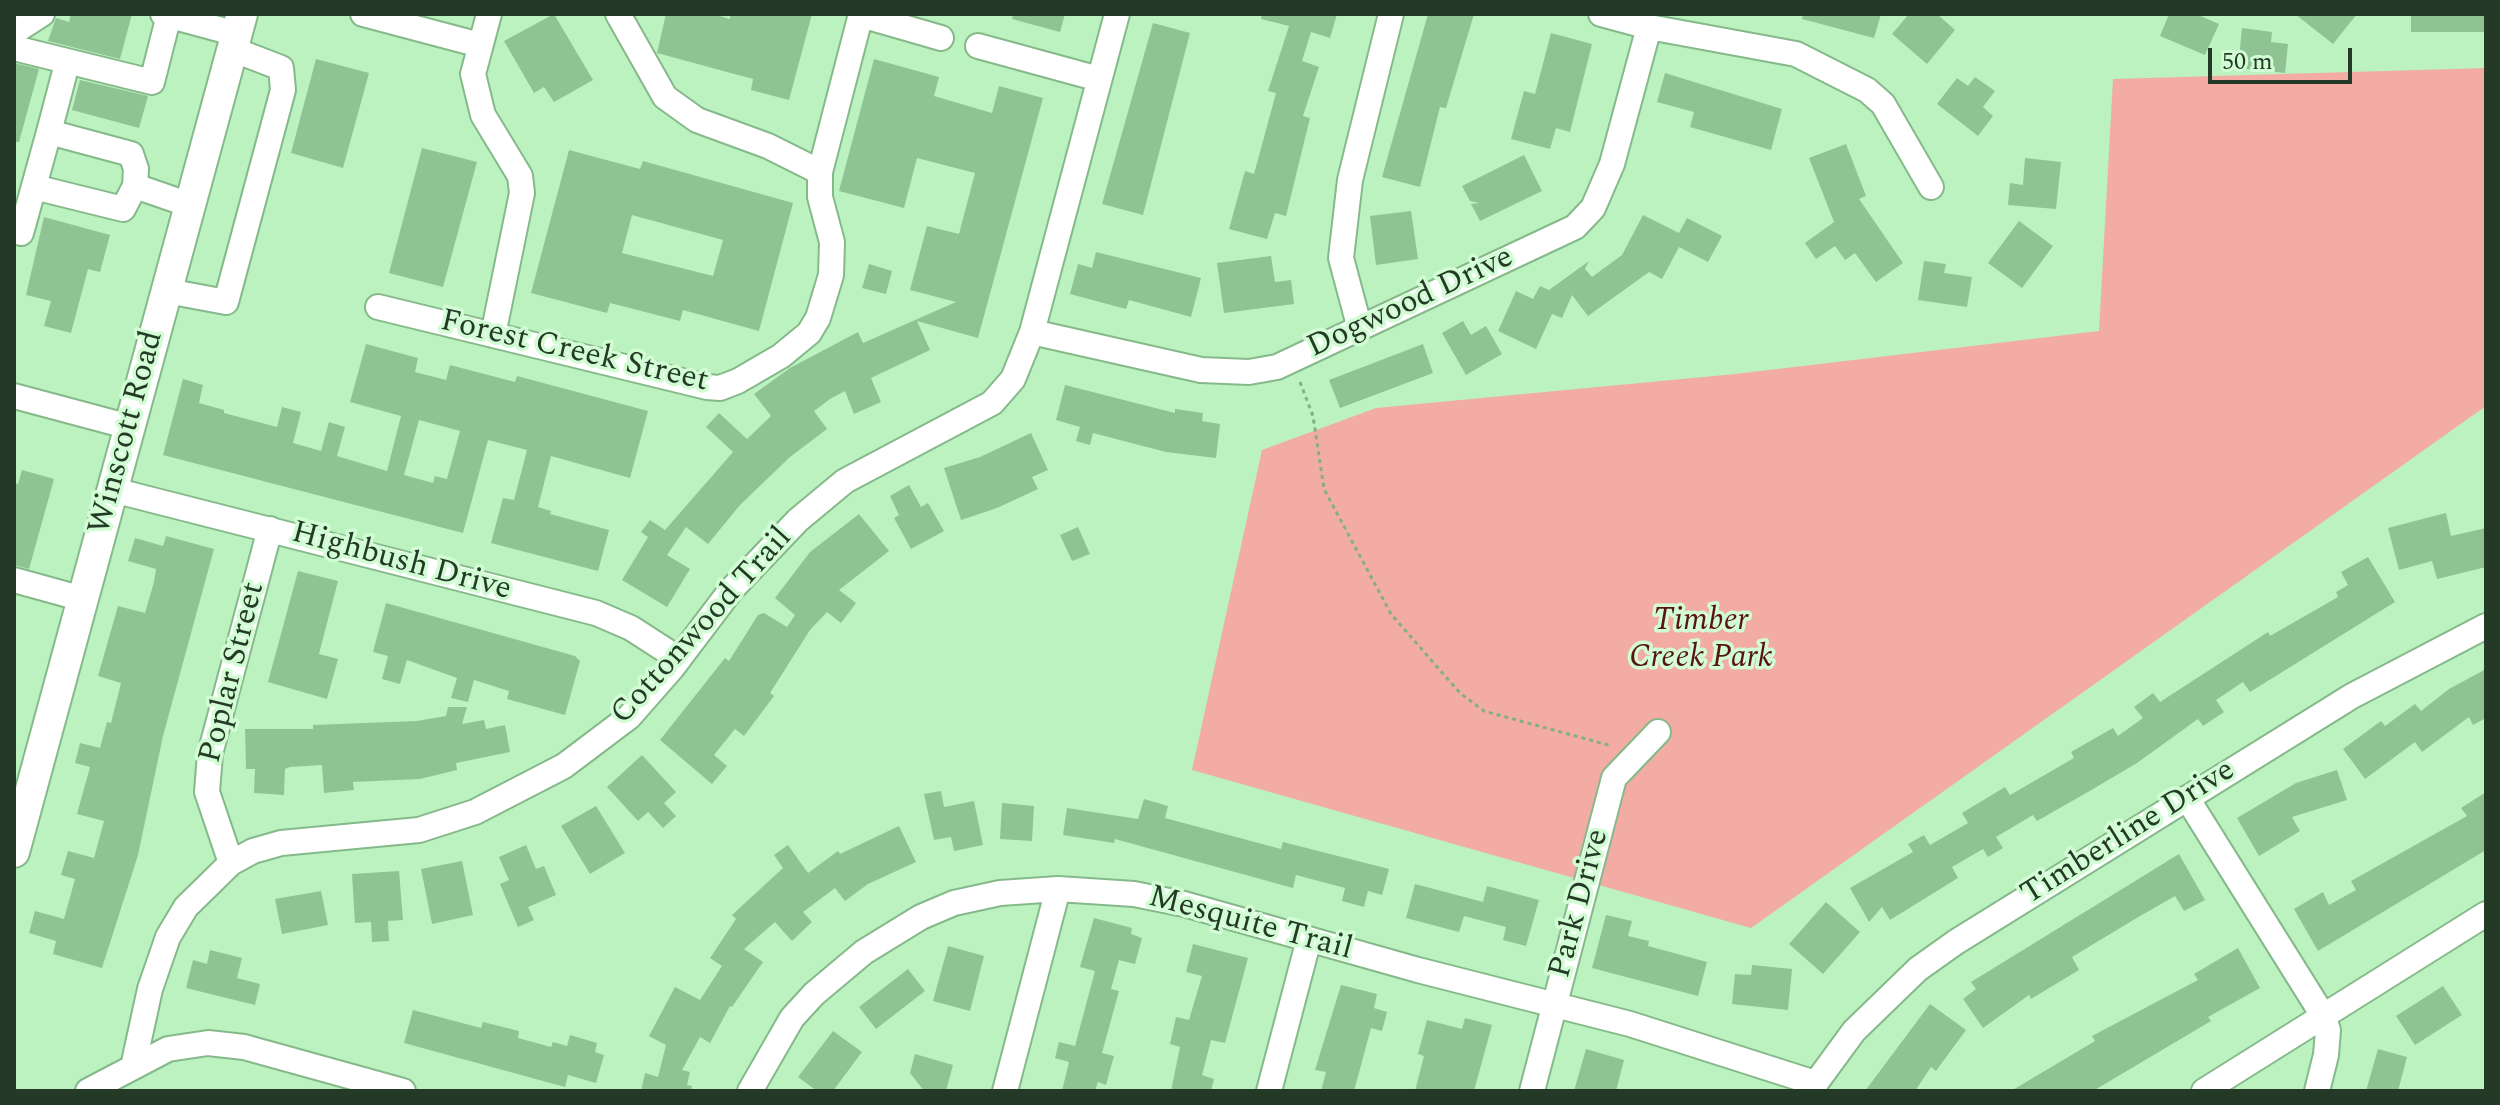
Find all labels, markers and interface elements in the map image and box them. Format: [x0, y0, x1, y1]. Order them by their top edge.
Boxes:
scale bar [2212, 32, 2356, 82]
text: 50 m [2222, 44, 2273, 80]
street label: Dogwood Drive [1302, 240, 1520, 368]
street label: Forest Creek Street [436, 304, 712, 402]
street label: Winscott Road [82, 327, 174, 539]
street label: Highbush Drive [287, 515, 515, 611]
street label: Cottonwood Trail [604, 520, 802, 734]
street label: Poplar Street [193, 579, 275, 767]
park label: Timber Creek Park [1629, 604, 1773, 679]
street label: Timberline Drive [2015, 753, 2243, 915]
street label: Park Drive [1543, 825, 1619, 983]
street label: Mesquite Trail [1144, 879, 1356, 971]

